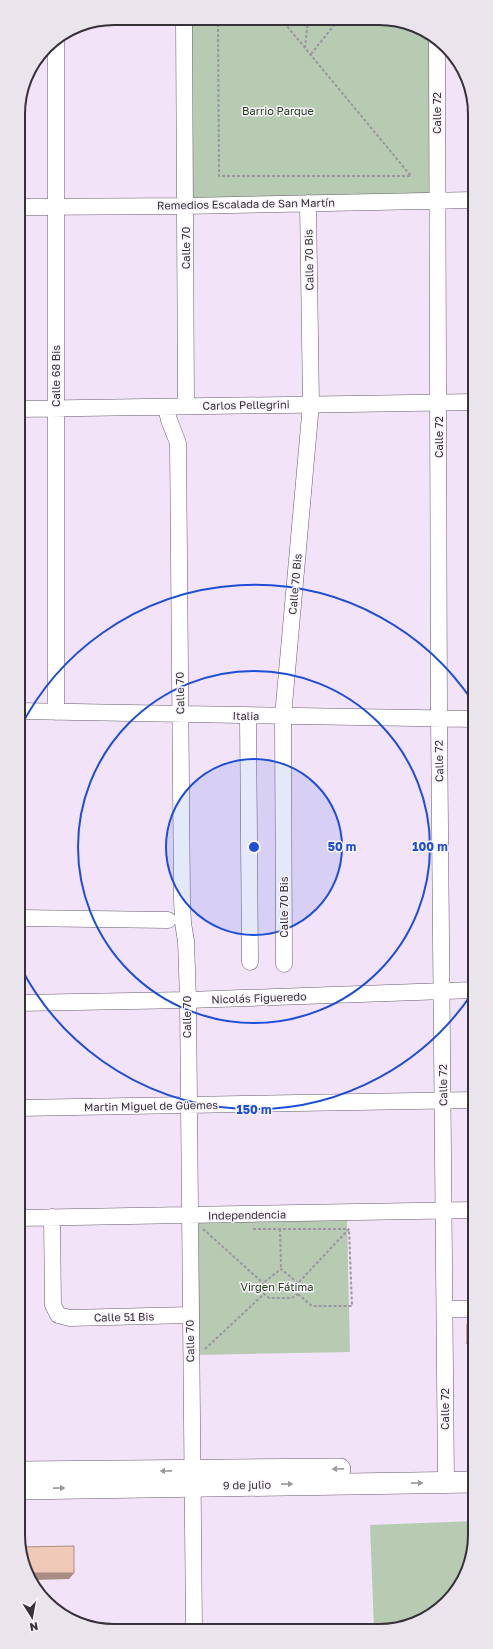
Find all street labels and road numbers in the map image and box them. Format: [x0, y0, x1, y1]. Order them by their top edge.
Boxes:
street label: Calle 72 [430, 92, 443, 134]
street label: Remedios Escalada de San Martín [157, 195, 335, 212]
street label: Calle 70 [179, 227, 192, 269]
street label: Calle 70 Bis [301, 229, 316, 291]
street label: Calle 68 Bis [49, 345, 62, 407]
street label: Carlos Pellegrini [202, 397, 290, 412]
street label: Calle 72 [432, 416, 445, 458]
street label: Calle 70 Bis [285, 553, 304, 615]
street label: Calle 70 [173, 672, 186, 714]
street label: Italia [233, 709, 260, 722]
street label: Calle 72 [432, 740, 445, 782]
street label: Calle 70 Bis [277, 876, 290, 938]
street label: Nicolás Figueredo [211, 989, 307, 1006]
street label: Calle 70 [180, 996, 193, 1038]
street label: Calle 72 [436, 1064, 449, 1106]
street label: Martin Miguel de Güemes [84, 1098, 218, 1113]
street label: Independencia [208, 1207, 286, 1222]
street label: Calle 51 Bis [94, 1309, 154, 1324]
street label: Calle 70 [183, 1320, 196, 1362]
street label: Calle 72 [438, 1388, 451, 1430]
street label: 9 de julio [223, 1478, 271, 1491]

